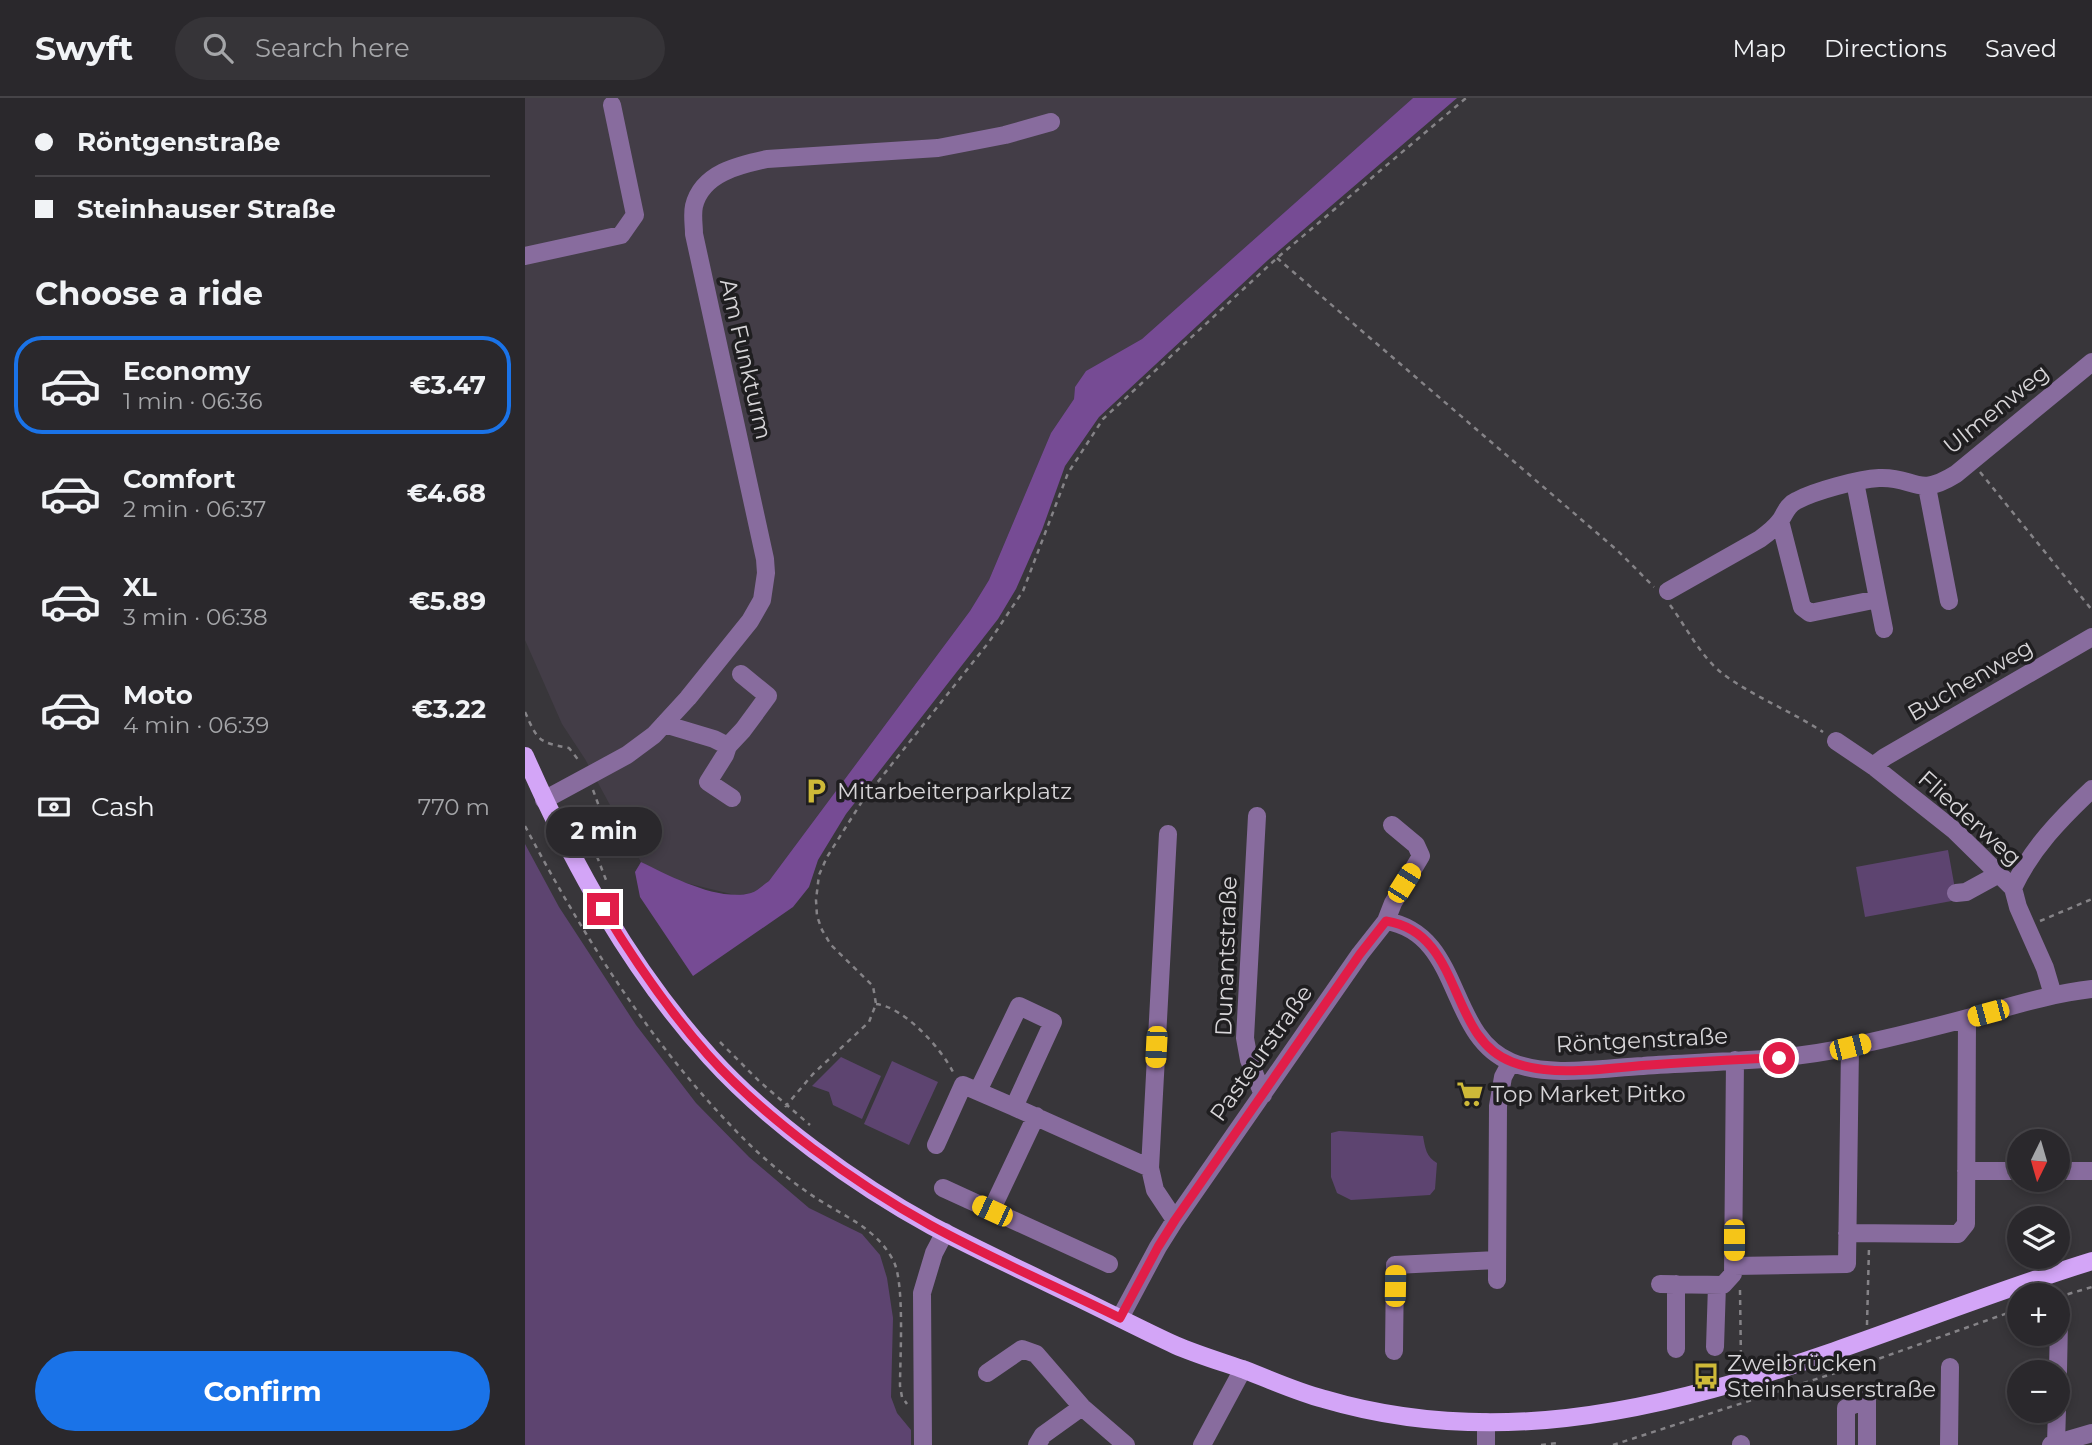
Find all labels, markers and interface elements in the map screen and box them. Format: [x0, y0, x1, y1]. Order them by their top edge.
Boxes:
search box [175, 17, 665, 80]
text: Swyft [35, 28, 133, 68]
icon: search [199, 29, 237, 67]
text: Search here [255, 32, 410, 64]
text: Map [1733, 34, 1786, 63]
text: Directions [1824, 34, 1947, 63]
text: Saved [1985, 34, 2057, 63]
text: Röntgenstraße [77, 126, 280, 158]
text: Steinhauser Straße [77, 193, 336, 225]
text: Choose a ride [35, 274, 263, 313]
street label: Am Funkturm [714, 276, 778, 442]
icon: car [39, 354, 102, 417]
text: Economy [123, 355, 250, 387]
street label: Ulmenweg [1938, 358, 2054, 460]
text: €3.47 [410, 369, 486, 401]
text: 1 min · 06:36 [123, 387, 262, 415]
icon: car [39, 462, 102, 525]
text: Comfort [123, 463, 235, 495]
text: €4.68 [407, 477, 486, 509]
text: 2 min · 06:37 [123, 495, 266, 523]
icon: car [39, 570, 102, 633]
text: XL [123, 571, 157, 603]
text: €5.89 [409, 585, 486, 617]
text: 3 min · 06:38 [123, 603, 268, 631]
street label: Buchenweg [1902, 633, 2038, 727]
icon: car [39, 678, 102, 741]
text: Moto [123, 679, 193, 711]
text: €3.22 [412, 693, 486, 725]
text: 4 min · 06:39 [123, 711, 269, 739]
street label: Fliederweg [1913, 764, 2027, 872]
parking icon: Mitarbeiterparkplatz [801, 776, 831, 806]
place label: Mitarbeiterparkplatz [837, 777, 1072, 805]
icon: cash [35, 788, 73, 826]
text: Cash [91, 791, 155, 823]
text: 770 m [418, 793, 490, 821]
callout: 2 min [545, 808, 661, 856]
text: 2 min [570, 817, 638, 845]
car [1384, 860, 1425, 906]
street label: Dunantstraße [1209, 875, 1243, 1037]
route end [587, 893, 619, 925]
street label: Pasteurstraße [1204, 979, 1318, 1127]
car [1965, 997, 2012, 1029]
street label: Röntgenstraße [1555, 1022, 1729, 1058]
car [1145, 1025, 1168, 1069]
car [1828, 1032, 1873, 1062]
route start [1763, 1042, 1795, 1074]
supermarket icon: Top Market Pitko [1455, 1079, 1485, 1109]
place label: Top Market Pitko [1491, 1080, 1686, 1108]
north arrow [2007, 1129, 2070, 1192]
map controls [2007, 1129, 2070, 1423]
car [969, 1193, 1016, 1229]
button: layers [2007, 1206, 2070, 1269]
car [1724, 1219, 1745, 1261]
car [1385, 1265, 1406, 1307]
button: + [2007, 1283, 2070, 1346]
place label: Zweibrücken Steinhauserstraße [1727, 1349, 1936, 1403]
button: Confirm [35, 1351, 490, 1431]
button: − [2007, 1360, 2070, 1423]
bus stop icon: Zweibrücken Steinhauserstraße [1691, 1361, 1721, 1391]

